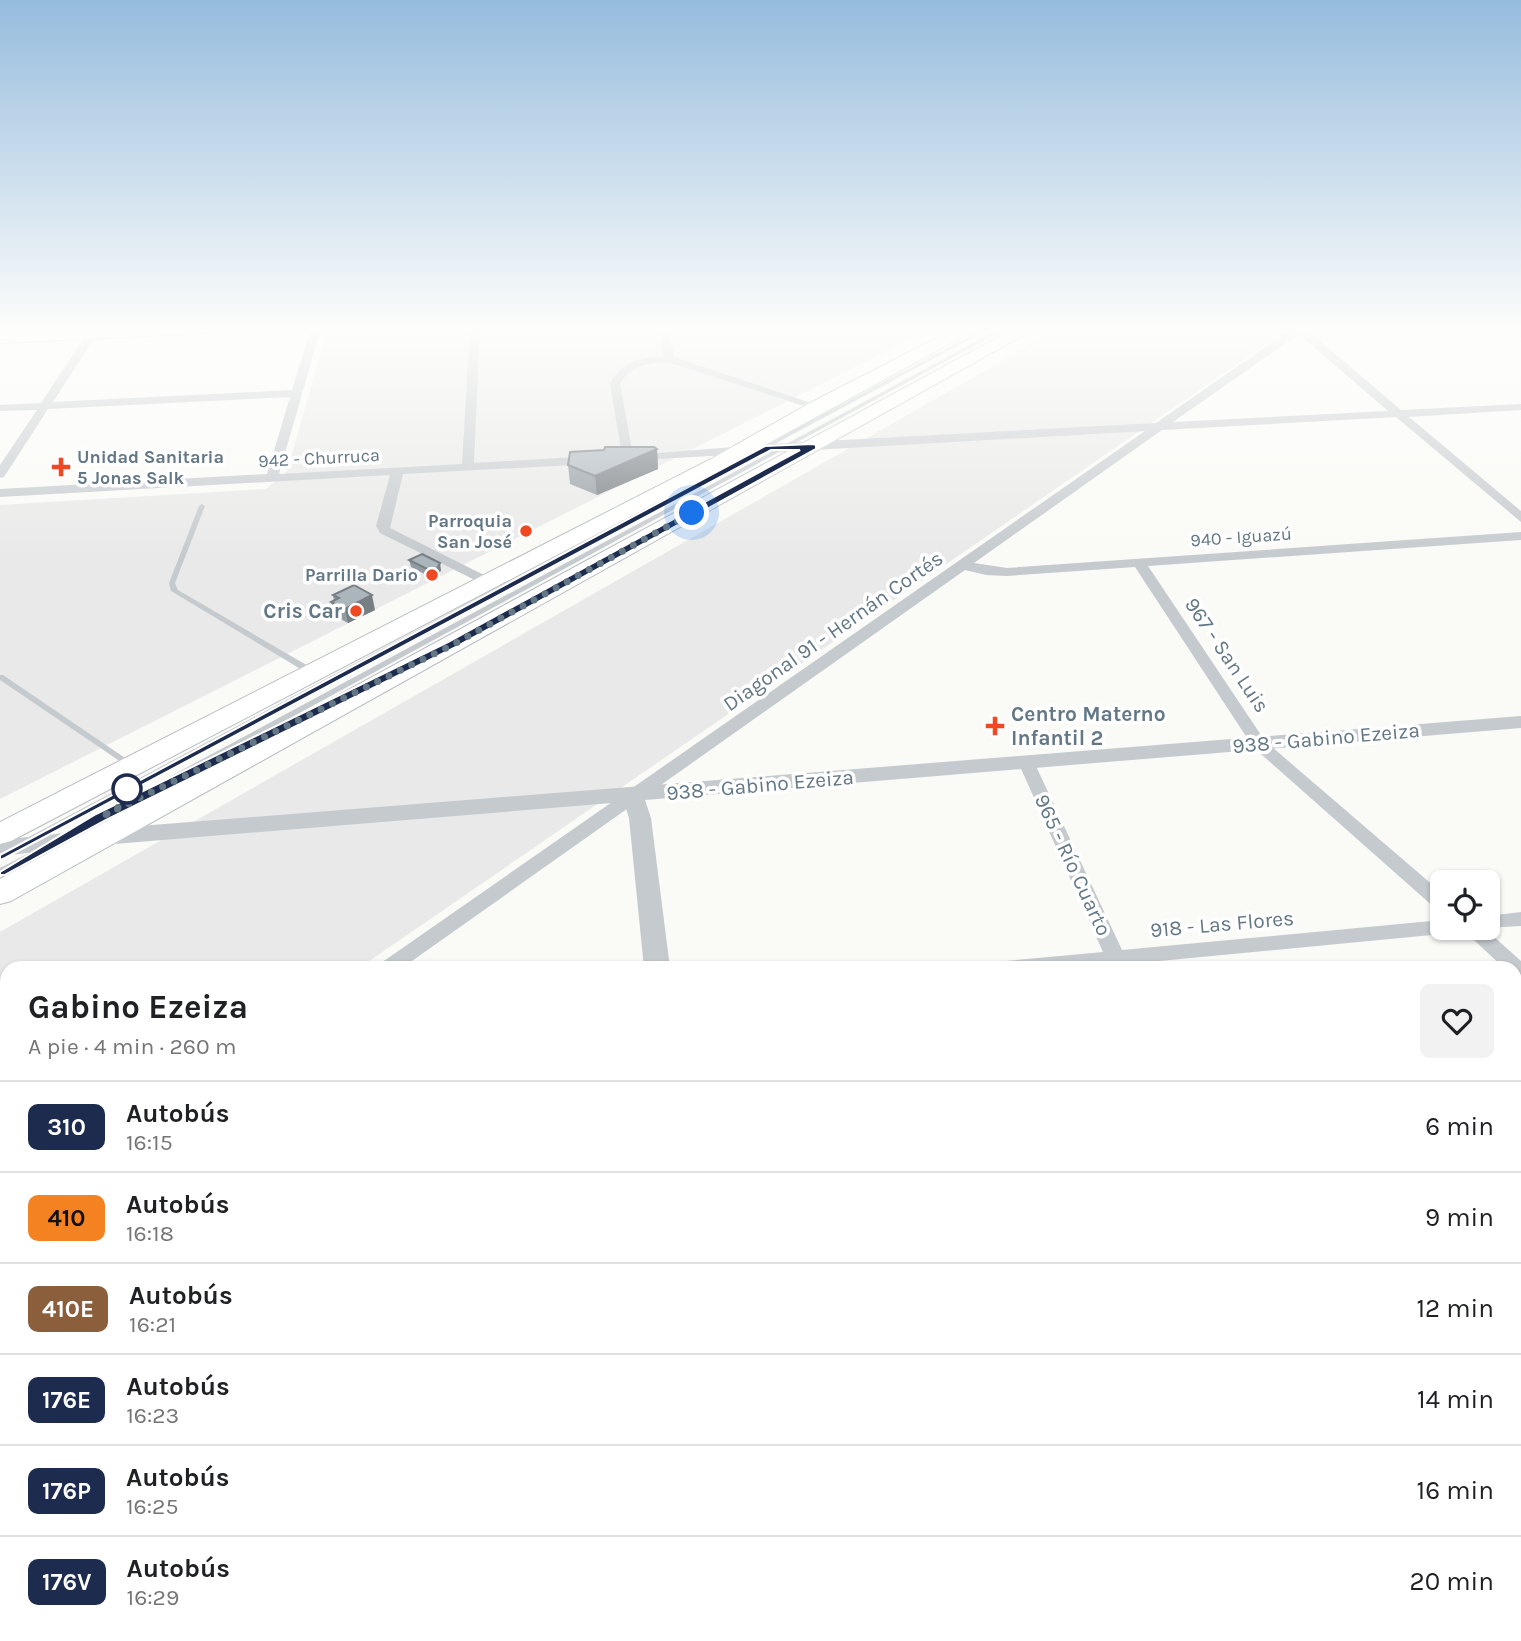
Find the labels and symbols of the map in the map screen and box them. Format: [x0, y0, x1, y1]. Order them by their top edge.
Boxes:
street label: 942 - Churruca [258, 444, 380, 472]
place label: Unidad Sanitaria 5 Jonas Salk [77, 446, 224, 489]
marker: Unidad Sanitaria 5 Jonas Salk [51, 457, 71, 477]
your location [674, 495, 709, 530]
place label: Parroquia San José [428, 510, 512, 553]
street label: 940 - Iguazú [1190, 522, 1292, 552]
marker: Parroquia San José [518, 523, 534, 539]
street label: Diagonal 91 - Hernán Cortés [719, 546, 947, 716]
place label: Parrilla Dario [305, 564, 418, 586]
marker: Parrilla Dario [424, 567, 440, 583]
street label: 967 - San Luis [1180, 593, 1274, 717]
place label: Cris Car [263, 599, 343, 623]
marker: Cris Car [348, 603, 364, 619]
place label: Centro Materno Infantil 2 [1011, 702, 1166, 750]
marker: Centro Materno Infantil 2 [985, 716, 1005, 736]
street label: 938 - Gabino Ezeiza [1231, 718, 1421, 758]
street label: 938 - Gabino Ezeiza [665, 765, 855, 805]
unlabelled marker [112, 774, 142, 804]
street label: 965 - Río Cuarto [1030, 791, 1116, 939]
street label: 918 - Las Flores [1149, 906, 1295, 942]

